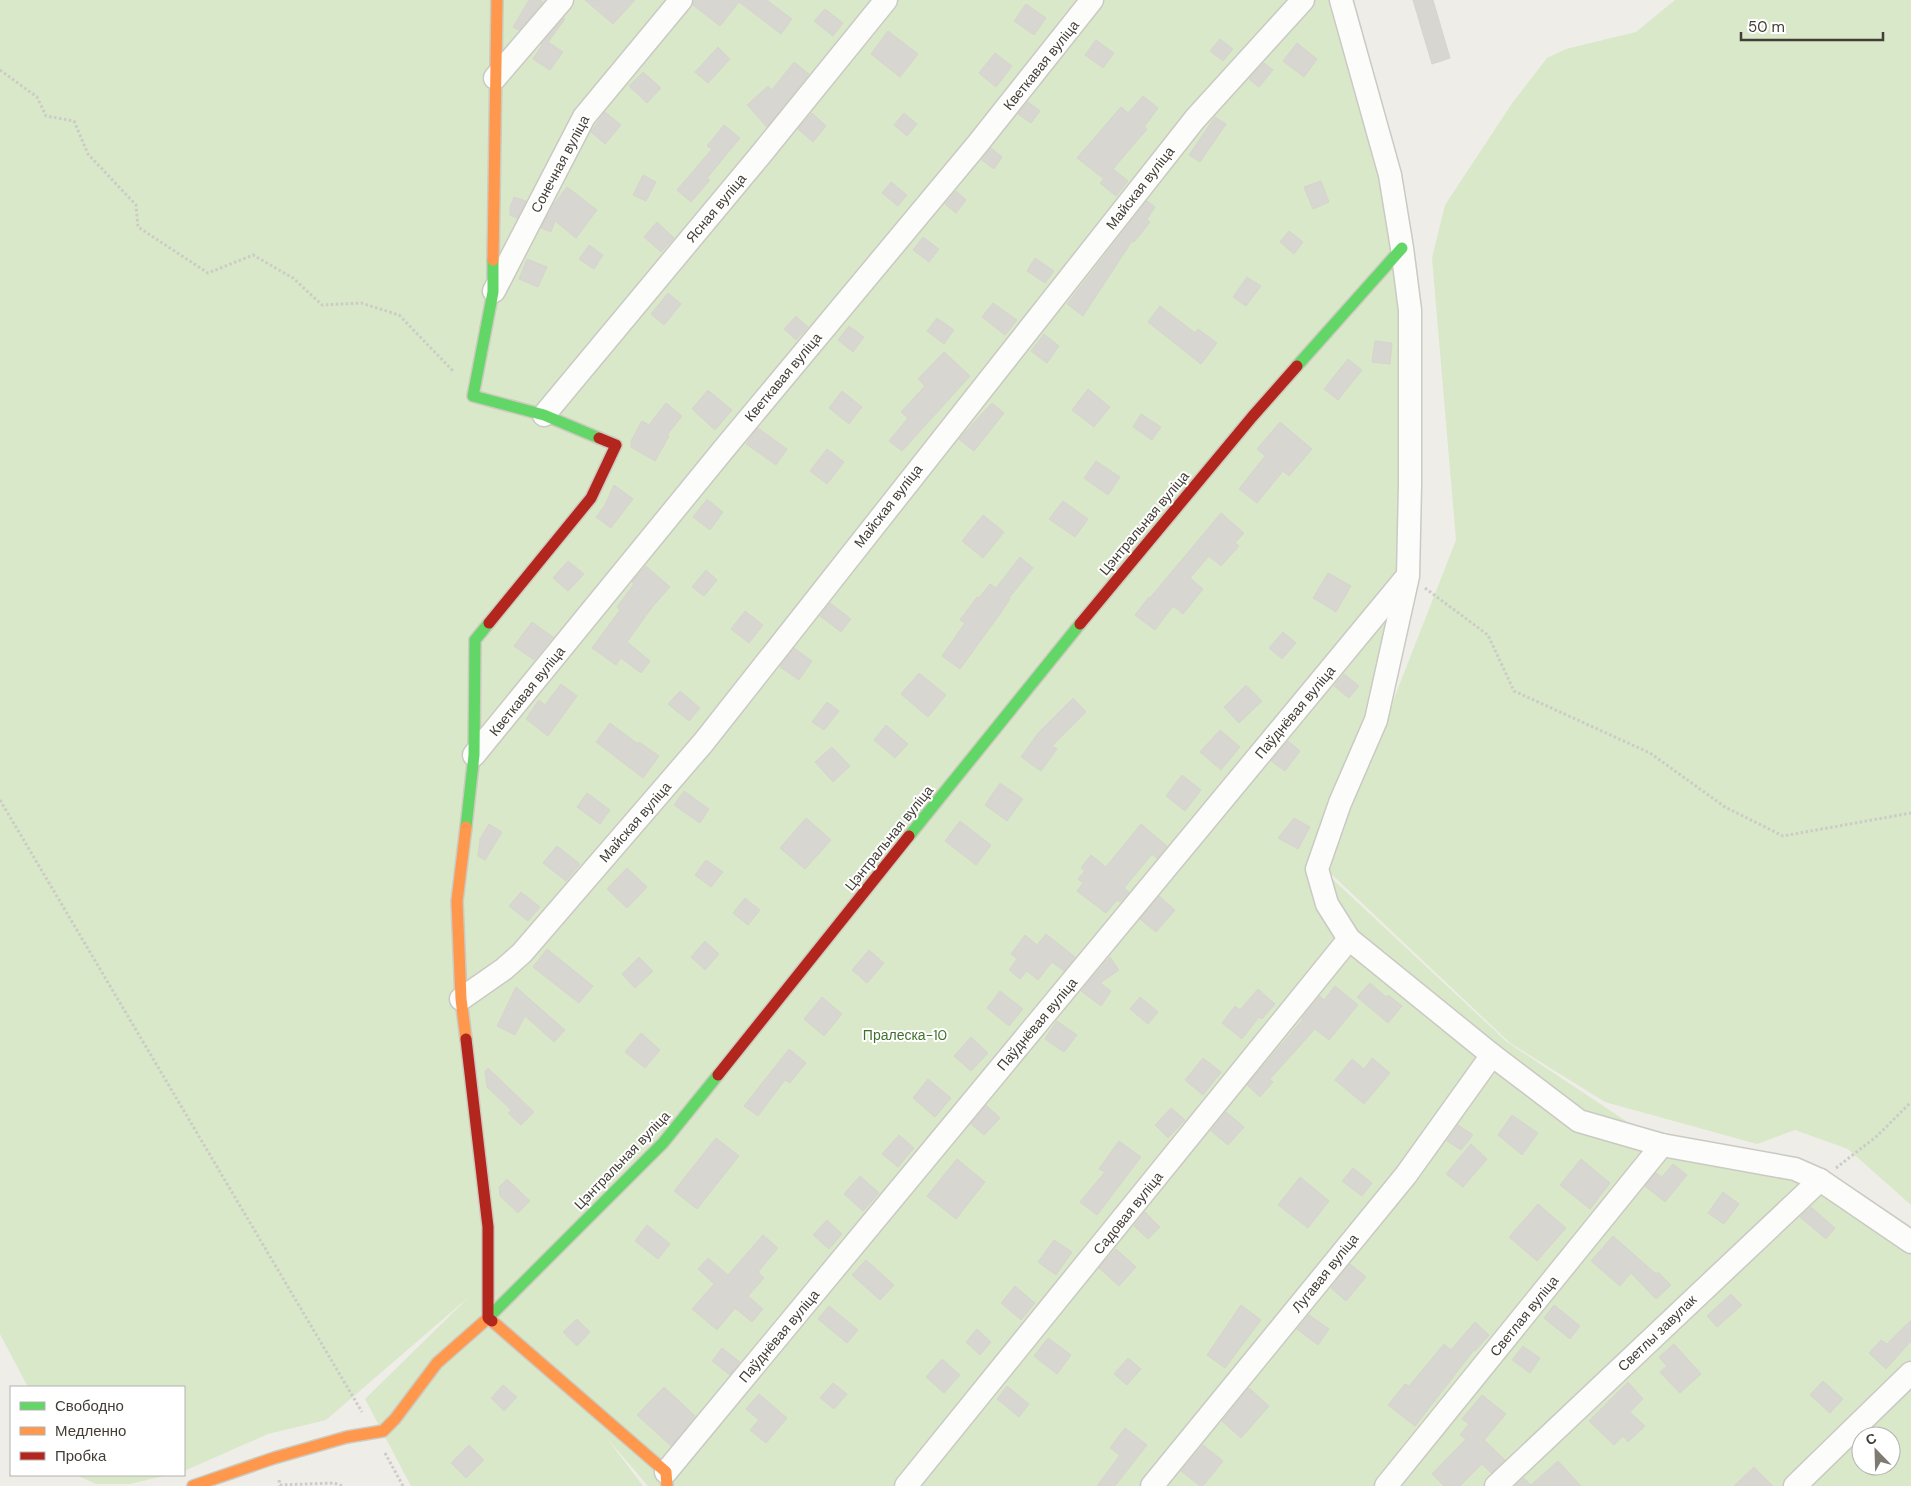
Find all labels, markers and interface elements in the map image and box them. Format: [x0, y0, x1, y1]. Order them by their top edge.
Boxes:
scale bar [1741, 10, 1884, 42]
street label: Кветкавая вуліца [999, 16, 1083, 114]
text: 50 m [1748, 17, 1785, 37]
street label: Сонечная вуліца [527, 112, 593, 216]
street label: Майская вуліца [1102, 143, 1178, 233]
street label: Ясная вуліца [682, 170, 750, 246]
street label: Кветкавая вуліца [741, 329, 826, 425]
street label: Майская вуліца [850, 461, 926, 551]
street label: Цэнтральная вуліца [1095, 467, 1193, 579]
street label: Кветкавая вуліца [485, 642, 569, 740]
street label: Паўднёвая вуліца [1251, 662, 1339, 762]
street label: Майская вуліца [595, 778, 675, 866]
street label: Цэнтральная вуліца [841, 782, 937, 894]
street label: Паўднёвая вуліца [993, 974, 1081, 1074]
park label: Пралеска-10 [863, 1026, 947, 1044]
street label: Цэнтральная вуліца [570, 1107, 674, 1213]
street label: Садовая вуліца [1089, 1168, 1167, 1258]
street label: Лугавая вуліца [1288, 1230, 1362, 1316]
street label: Светлая вуліца [1486, 1272, 1562, 1360]
street label: Паўднёвая вуліца [735, 1286, 823, 1386]
street label: Светлы завулак [1614, 1290, 1701, 1375]
legend [10, 1386, 185, 1476]
text: Свободно [55, 1396, 124, 1416]
text: Медленно [55, 1421, 126, 1441]
north arrow [1851, 1426, 1901, 1476]
text: С [1863, 1429, 1879, 1449]
text: Пробка [55, 1446, 107, 1466]

